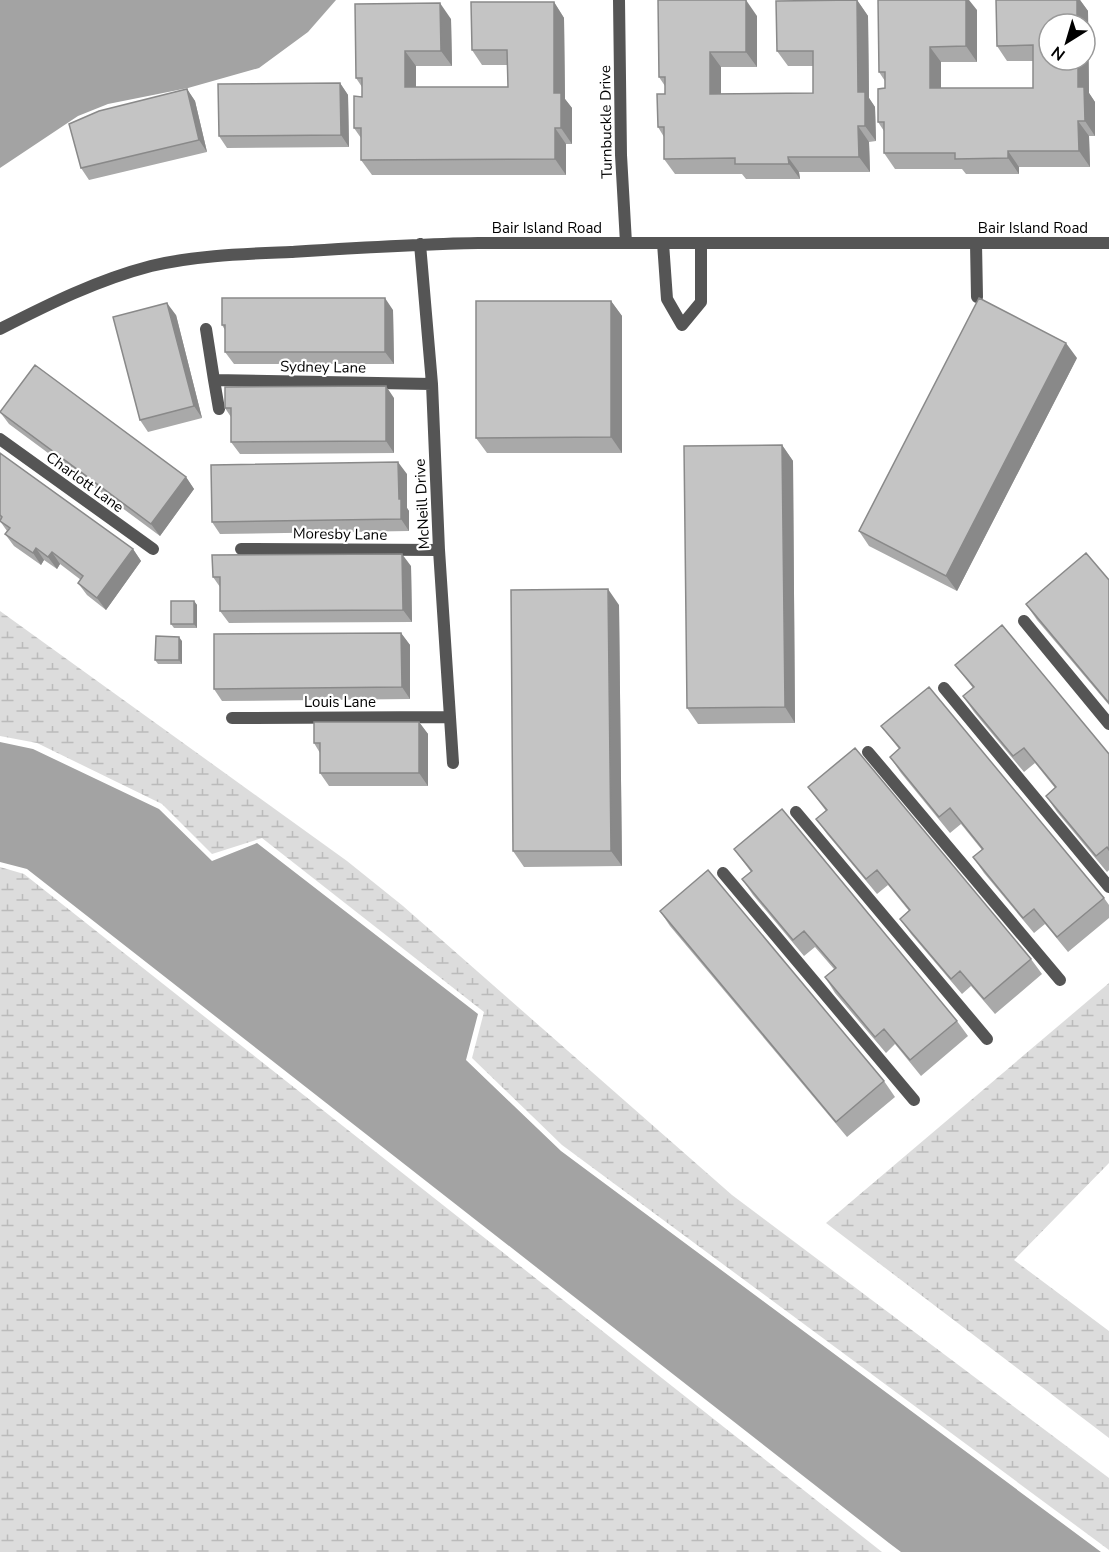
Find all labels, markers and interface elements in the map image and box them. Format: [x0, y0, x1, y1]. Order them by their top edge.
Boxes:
north arrow [1037, 12, 1097, 72]
text: N [1047, 41, 1070, 66]
street label: Turnbuckle Drive [595, 65, 617, 179]
street label: Bair Island Road [492, 218, 602, 238]
street label: Bair Island Road [978, 218, 1088, 238]
street label: Sydney Lane [280, 356, 366, 378]
street label: Charlott Lane [42, 447, 128, 517]
street label: McNeill Drive [410, 458, 434, 550]
street label: Moresby Lane [293, 523, 387, 545]
street label: Louis Lane [304, 692, 376, 712]

